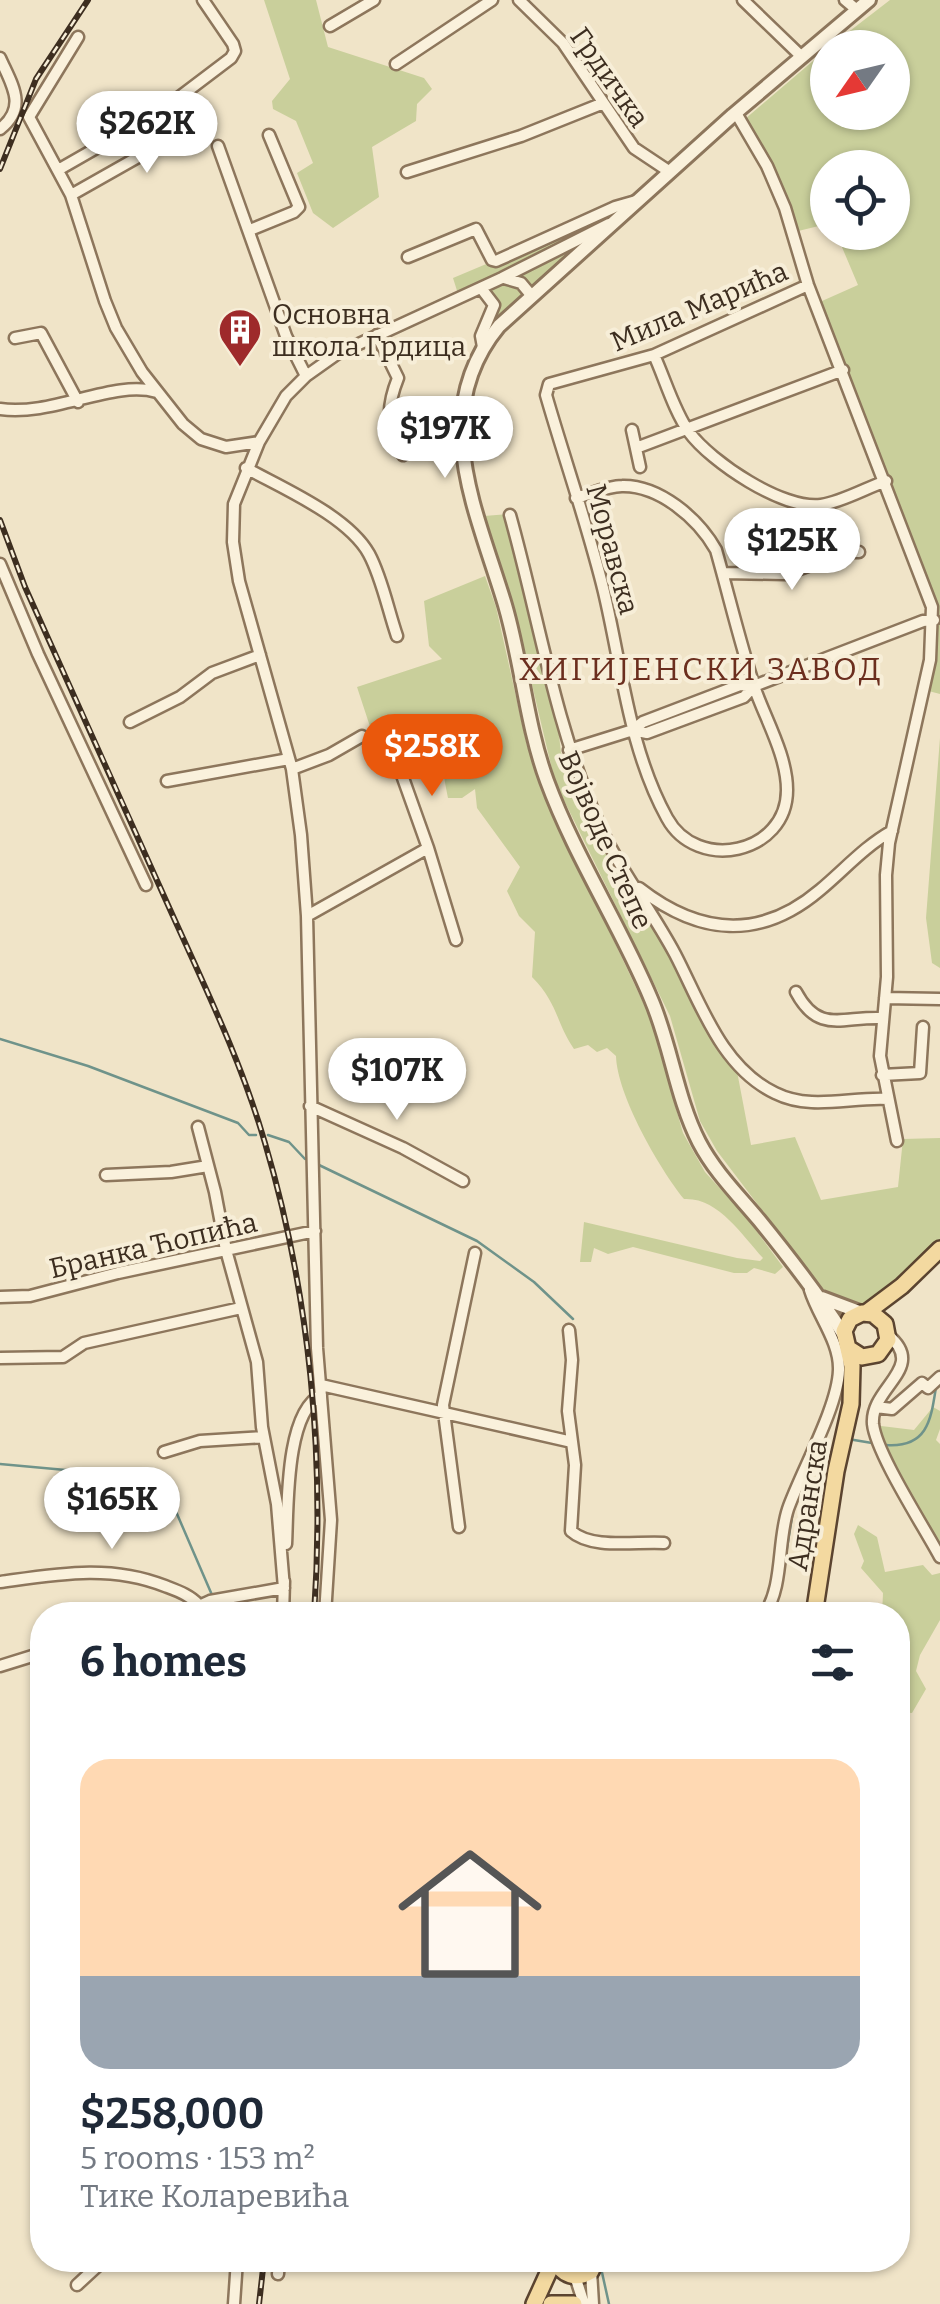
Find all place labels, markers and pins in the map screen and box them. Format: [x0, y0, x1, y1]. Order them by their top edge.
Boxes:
pin: $262K [77, 91, 217, 176]
place label: Основна школа Грдица [272, 298, 466, 363]
building icon: Основна школа Грдица [217, 307, 263, 368]
pin: $197K [375, 396, 515, 481]
pin: $125K [722, 508, 862, 593]
pin: $258K [362, 714, 502, 799]
pin: $107K [327, 1038, 467, 1123]
pin: $165K [42, 1467, 182, 1552]

